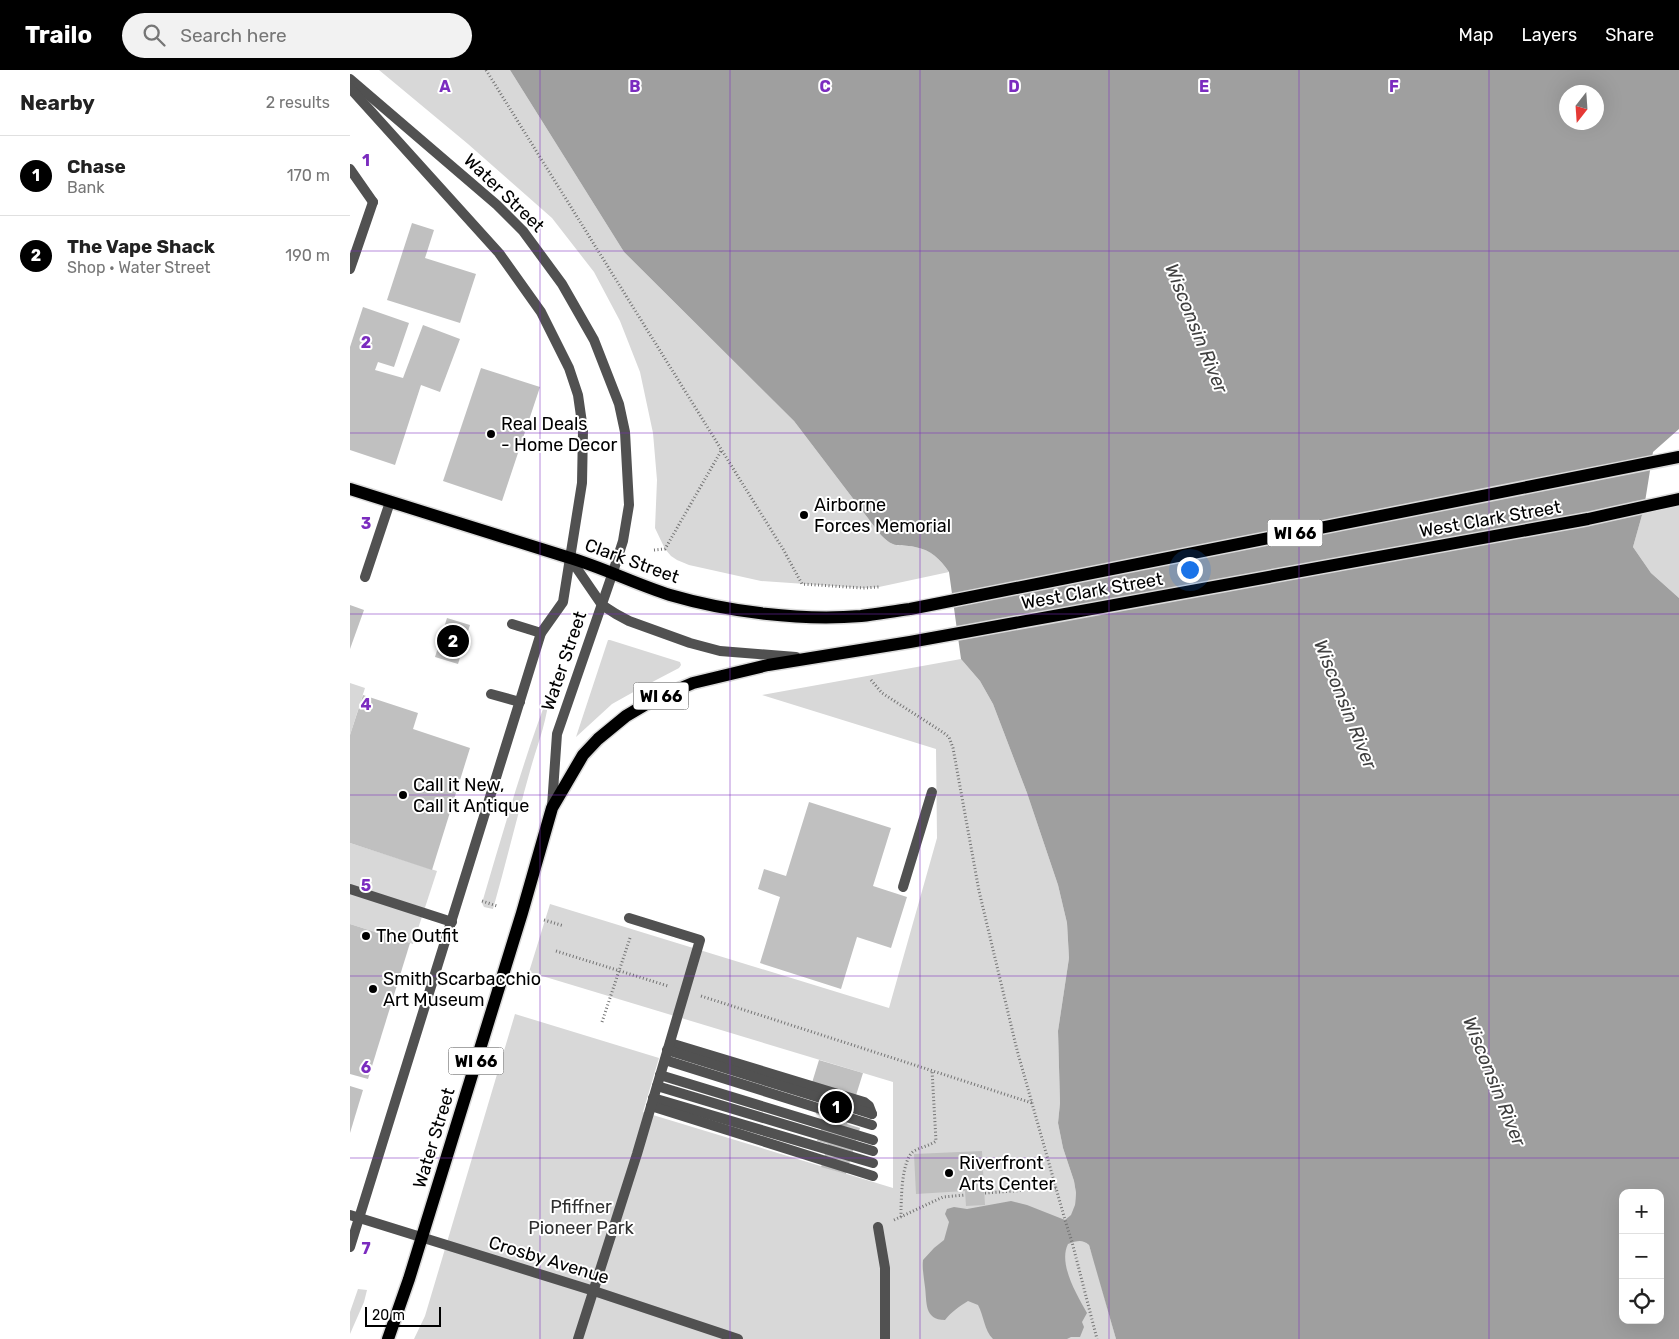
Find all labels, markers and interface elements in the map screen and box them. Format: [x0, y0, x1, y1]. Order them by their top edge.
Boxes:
search box [122, 13, 472, 58]
text: Trailo [25, 21, 92, 49]
icon: search [140, 21, 168, 49]
text: Search here [180, 24, 287, 47]
text: Map [1459, 24, 1494, 46]
text: Layers [1522, 24, 1577, 46]
text: Share [1605, 24, 1654, 46]
text: A [439, 77, 451, 96]
text: B [629, 77, 641, 96]
text: C [819, 77, 831, 96]
text: D [1008, 77, 1020, 96]
text: E [1199, 77, 1209, 96]
text: F [1389, 77, 1399, 96]
north arrow [1559, 85, 1604, 130]
text: Nearby [20, 90, 95, 115]
text: 2 results [266, 93, 330, 112]
street label: Water Street [459, 149, 549, 237]
text: 1 [362, 151, 370, 170]
text: Chase [67, 155, 126, 178]
text: 1 [32, 166, 40, 185]
text: 170 m [287, 166, 330, 185]
text: Bank [67, 178, 104, 197]
text: The Vape Shack [67, 235, 215, 258]
text: 2 [31, 246, 41, 265]
text: 190 m [285, 246, 330, 265]
text: Shop · Water Street [67, 258, 211, 277]
water label: Wisconsin River [1160, 260, 1233, 397]
text: 2 [361, 333, 371, 352]
place label: Real Deals - Home Decor [501, 413, 618, 456]
marker: Real Deals - Home Decor [485, 428, 497, 440]
place label: Airborne Forces Memorial [814, 494, 951, 537]
street label: West Clark Street [1417, 496, 1563, 542]
marker: Airborne Forces Memorial [798, 509, 810, 521]
text: 3 [361, 514, 371, 533]
road number: WI 66 [1268, 519, 1322, 546]
street label: Clark Street [582, 534, 682, 588]
your location [1177, 557, 1203, 583]
street label: West Clark Street [1019, 568, 1165, 614]
street label: Water Street [537, 608, 591, 714]
pin: 2 [437, 622, 469, 660]
water label: Wisconsin River [1309, 636, 1382, 773]
road number: WI 66 [634, 682, 688, 710]
text: 4 [361, 695, 372, 714]
place label: Call it New, Call it Antique [413, 774, 529, 817]
marker: Call it New, Call it Antique [397, 789, 409, 801]
text: 5 [361, 876, 371, 895]
place label: The Outfit [376, 925, 459, 947]
marker: The Outfit [360, 930, 372, 942]
place label: Smith Scarbacchio Art Museum [383, 968, 541, 1011]
marker: Smith Scarbacchio Art Museum [367, 983, 379, 995]
water label: Wisconsin River [1458, 1013, 1531, 1150]
road number: WI 66 [448, 1048, 504, 1074]
text: 6 [361, 1058, 371, 1077]
street label: Water Street [408, 1085, 460, 1191]
pin: 1 [820, 1088, 852, 1126]
place label: Riverfront Arts Center [959, 1152, 1055, 1195]
marker: Riverfront Arts Center [943, 1167, 955, 1179]
map controls [1619, 1189, 1664, 1324]
button: + [1619, 1189, 1664, 1234]
park label: Pfiffner Pioneer Park [528, 1196, 635, 1239]
street label: Crosby Avenue [486, 1231, 612, 1289]
button: − [1619, 1234, 1664, 1279]
text: 7 [361, 1239, 371, 1258]
button: locate [1619, 1279, 1664, 1324]
scale bar [365, 1304, 441, 1327]
text: 20 m [372, 1307, 405, 1324]

